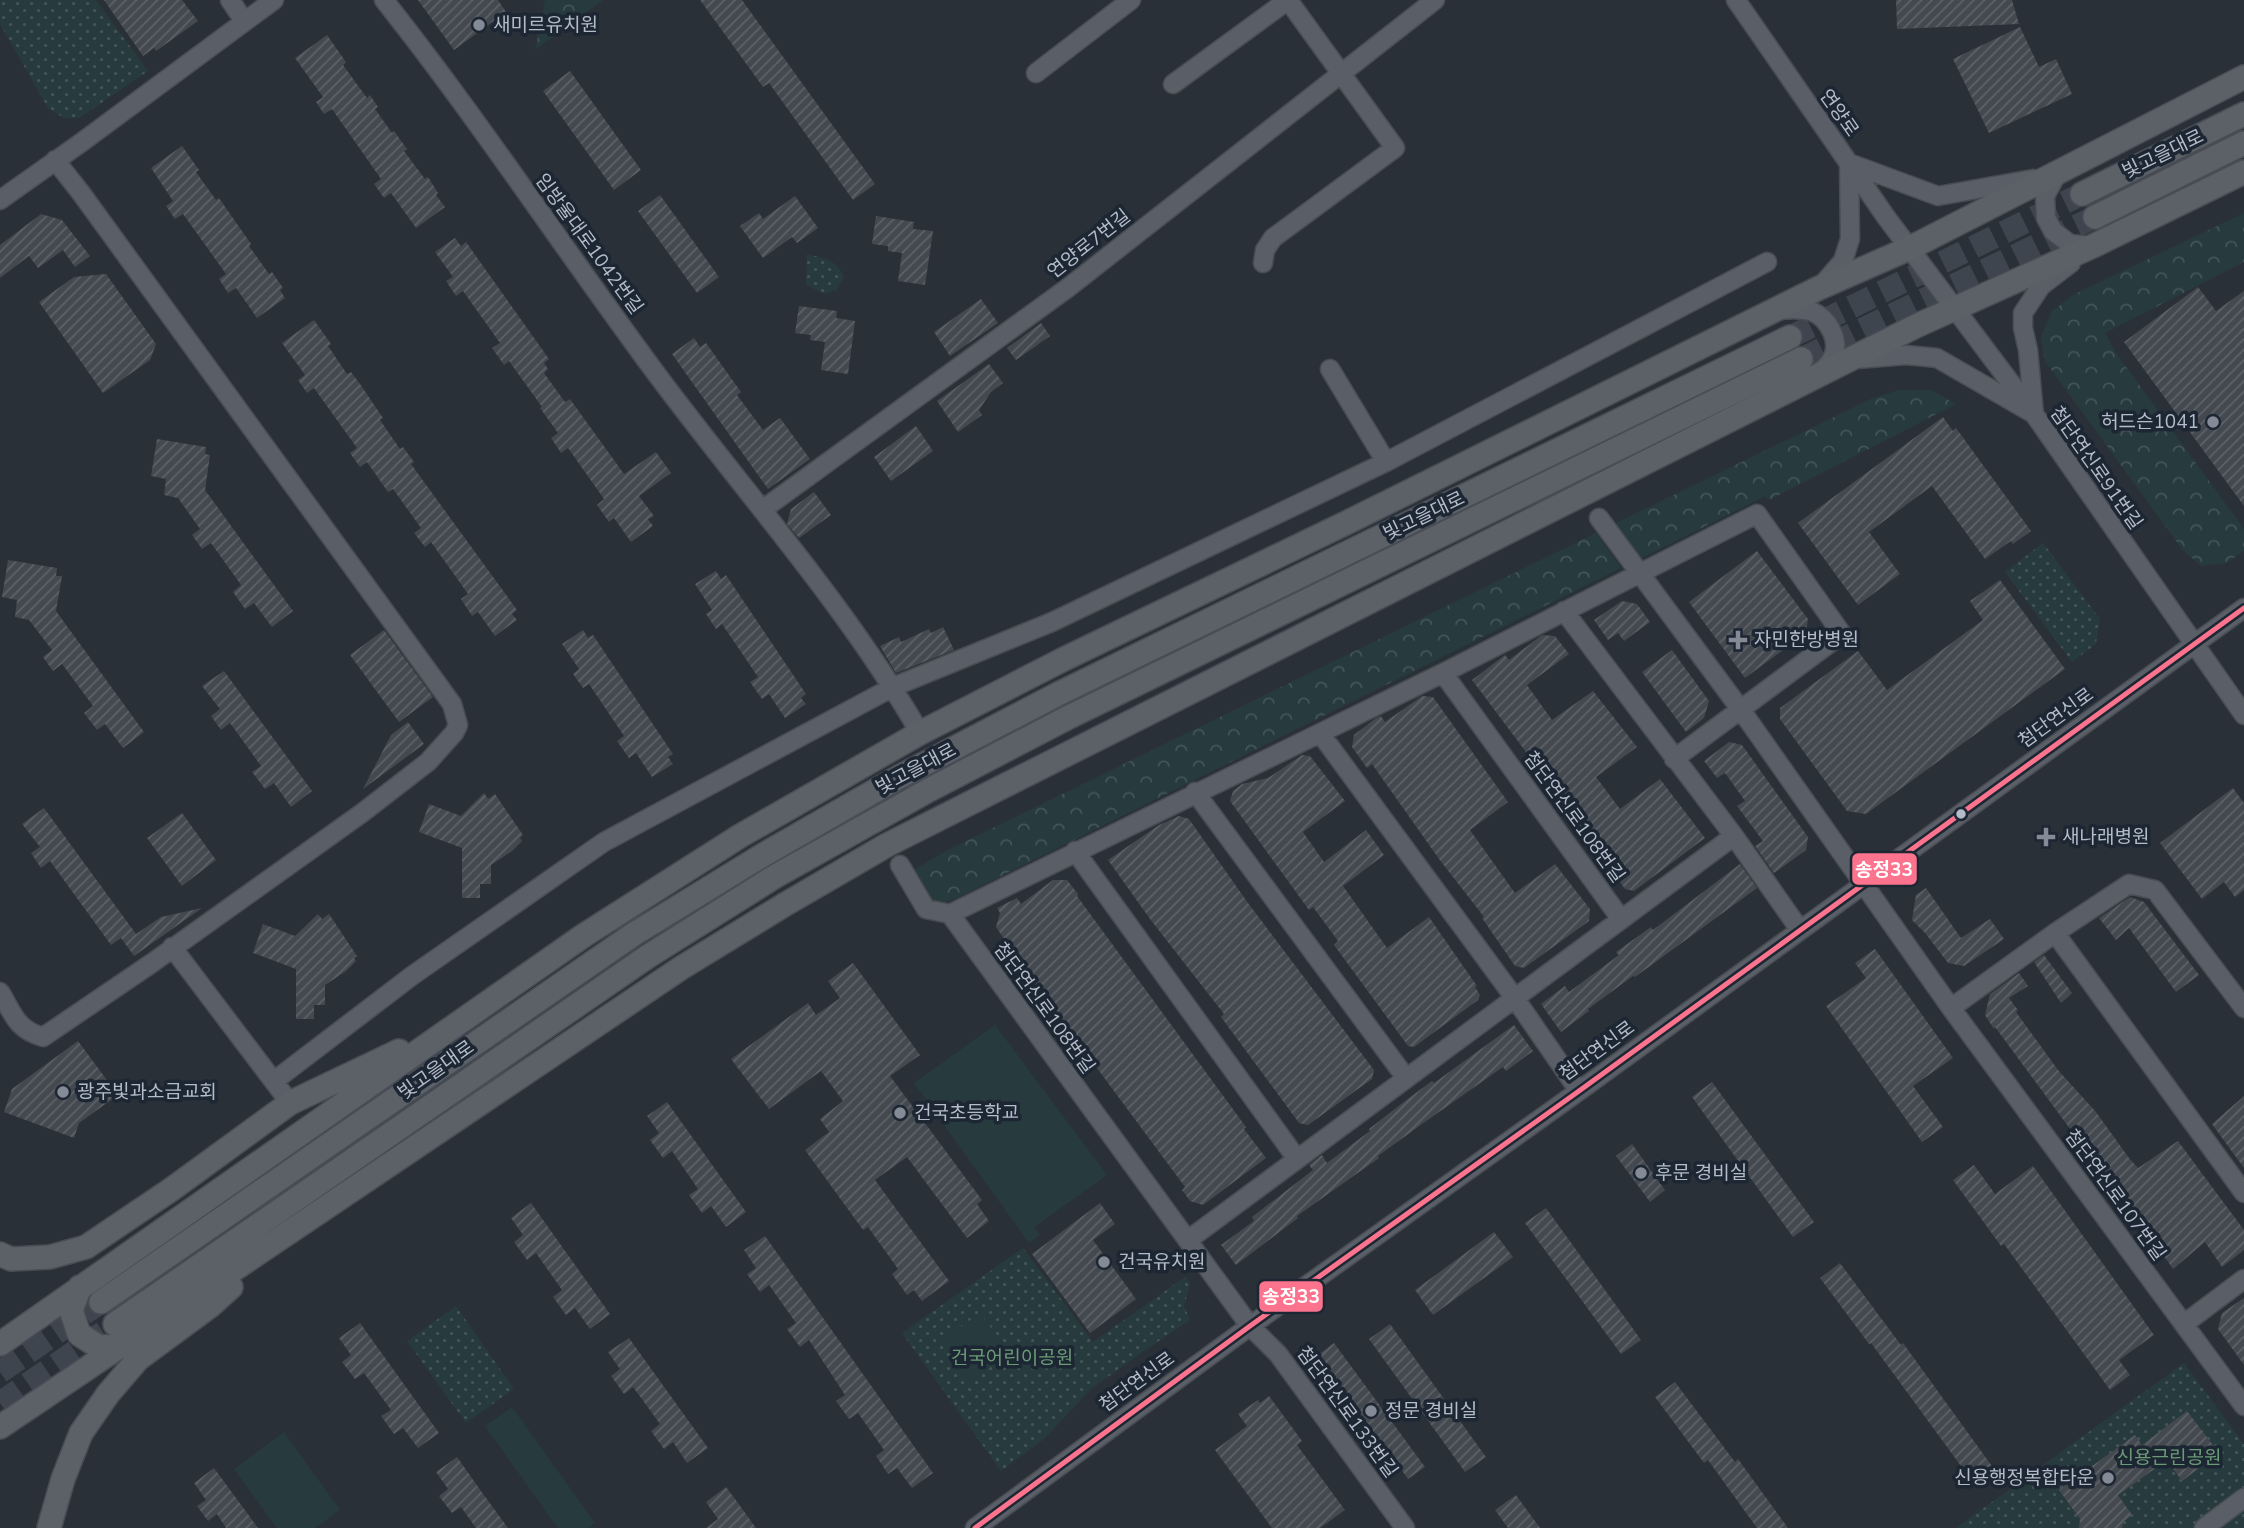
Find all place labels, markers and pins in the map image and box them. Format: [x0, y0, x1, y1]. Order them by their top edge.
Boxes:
place label: 새미르유치원 [493, 12, 598, 38]
marker: 새미르유치원 [471, 17, 487, 33]
place label: 허드슨1041 [2101, 409, 2199, 435]
marker: 허드슨1041 [2205, 414, 2221, 430]
place label: 자민한방병원 [1754, 627, 1859, 653]
marker: 자민한방병원 [1728, 630, 1748, 650]
unlabelled marker [1954, 807, 1968, 821]
place label: 새나래병원 [2062, 824, 2149, 850]
marker: 새나래병원 [2036, 827, 2056, 847]
place label: 광주빛과소금교회 [77, 1079, 217, 1105]
marker: 광주빛과소금교회 [55, 1084, 71, 1100]
place label: 건국초등학교 [914, 1100, 1019, 1126]
marker: 건국초등학교 [892, 1105, 908, 1121]
place label: 후문 경비실 [1655, 1160, 1747, 1186]
marker: 후문 경비실 [1633, 1165, 1649, 1181]
place label: 건국유치원 [1118, 1249, 1205, 1275]
marker: 건국유치원 [1096, 1254, 1112, 1270]
place label: 정문 경비실 [1385, 1398, 1477, 1424]
marker: 정문 경비실 [1363, 1403, 1379, 1419]
place label: 신용행정복합타운 [1954, 1465, 2094, 1491]
marker: 신용행정복합타운 [2100, 1470, 2116, 1486]

